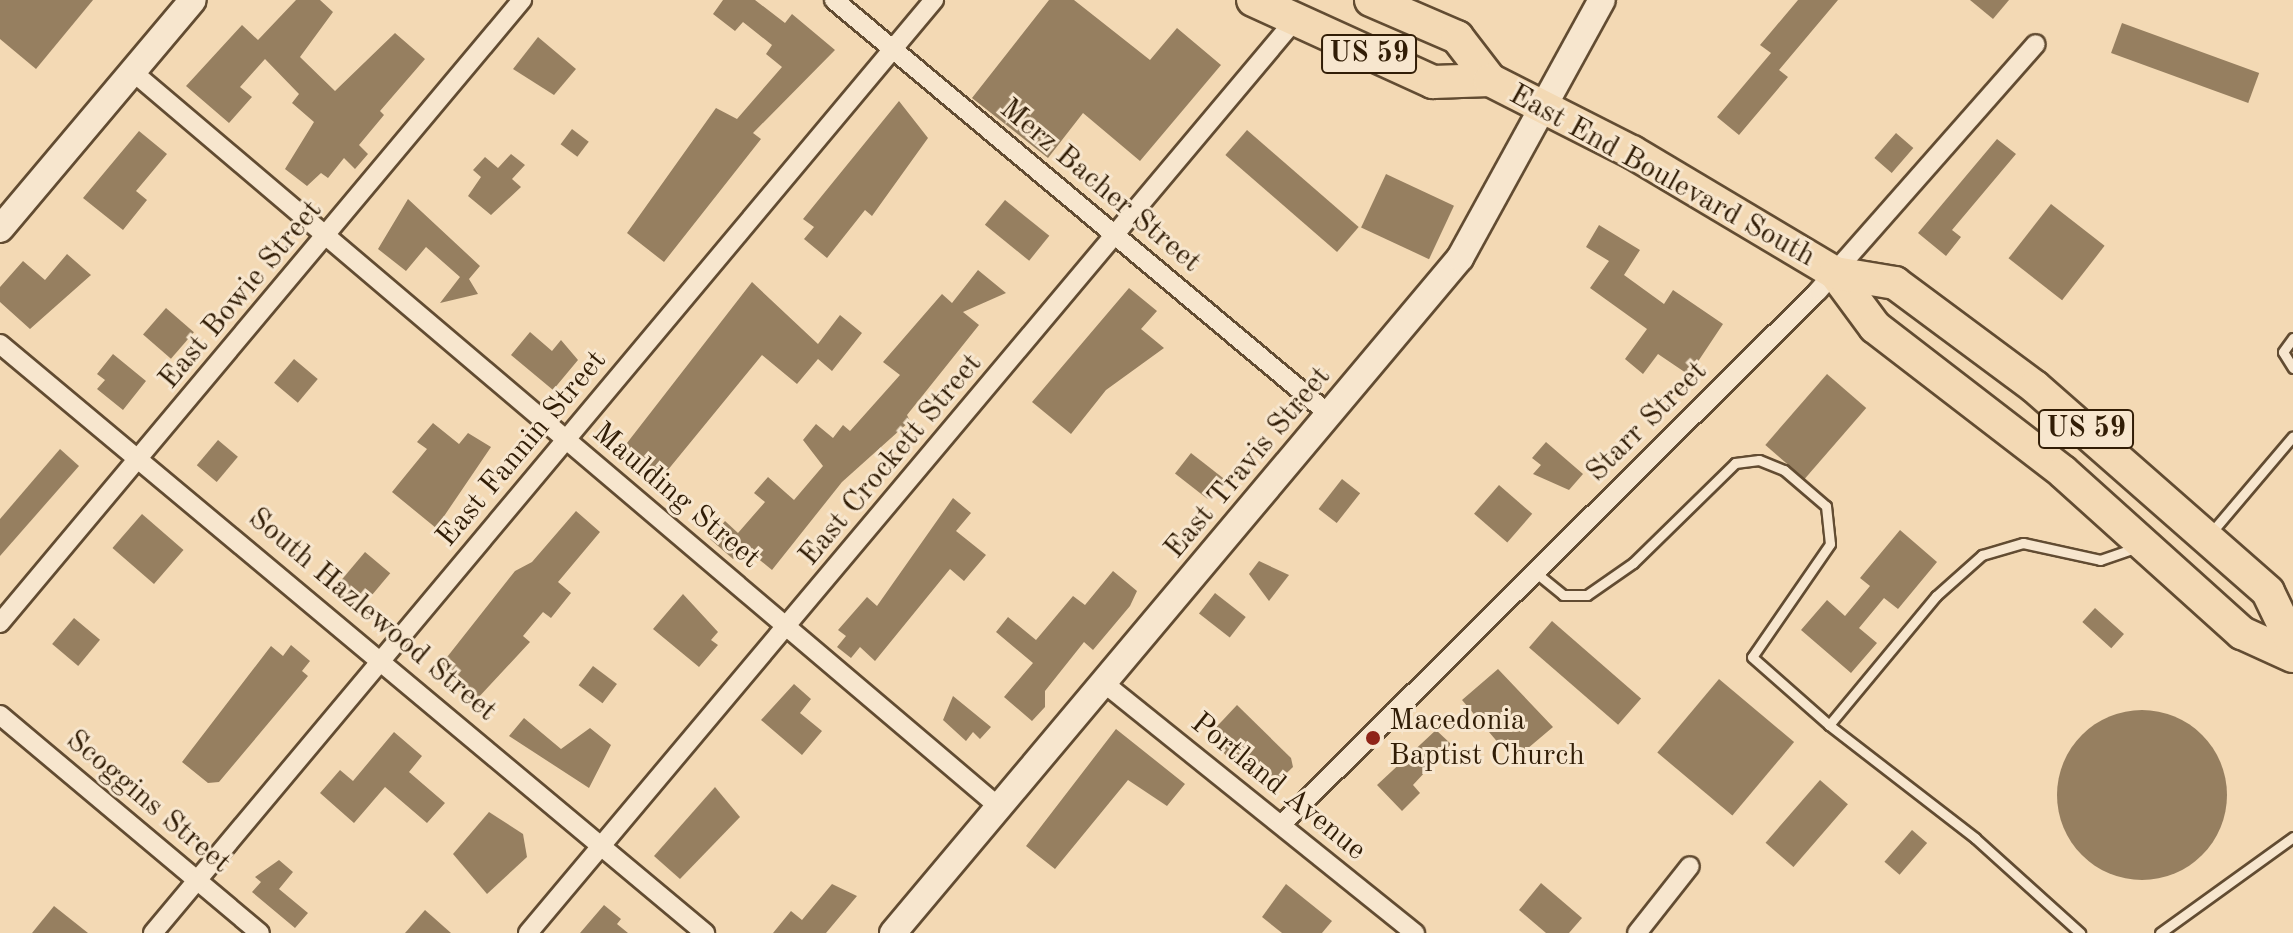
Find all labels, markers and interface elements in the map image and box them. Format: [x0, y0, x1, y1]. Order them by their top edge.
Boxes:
road number: US 59 [1321, 30, 1417, 78]
street label: East End Boulevard South [1503, 77, 1821, 275]
street label: Merz Bacher Street [992, 91, 1208, 281]
street label: East Bowie Street [151, 193, 331, 397]
street label: East Fannin Street [429, 344, 615, 554]
street label: East Crockett Street [792, 347, 990, 573]
street label: Starr Street [1579, 354, 1715, 490]
street label: East Travis Street [1157, 360, 1339, 566]
road number: US 59 [2038, 405, 2134, 453]
street label: Maulding Street [585, 415, 767, 577]
street label: South Hazlewood Street [240, 500, 504, 730]
place label: Macedonia Baptist Church [1389, 703, 1585, 774]
street label: Portland Avenue [1183, 705, 1373, 869]
street label: Scoggins Street [58, 723, 238, 881]
marker: Macedonia Baptist Church [1364, 729, 1382, 747]

